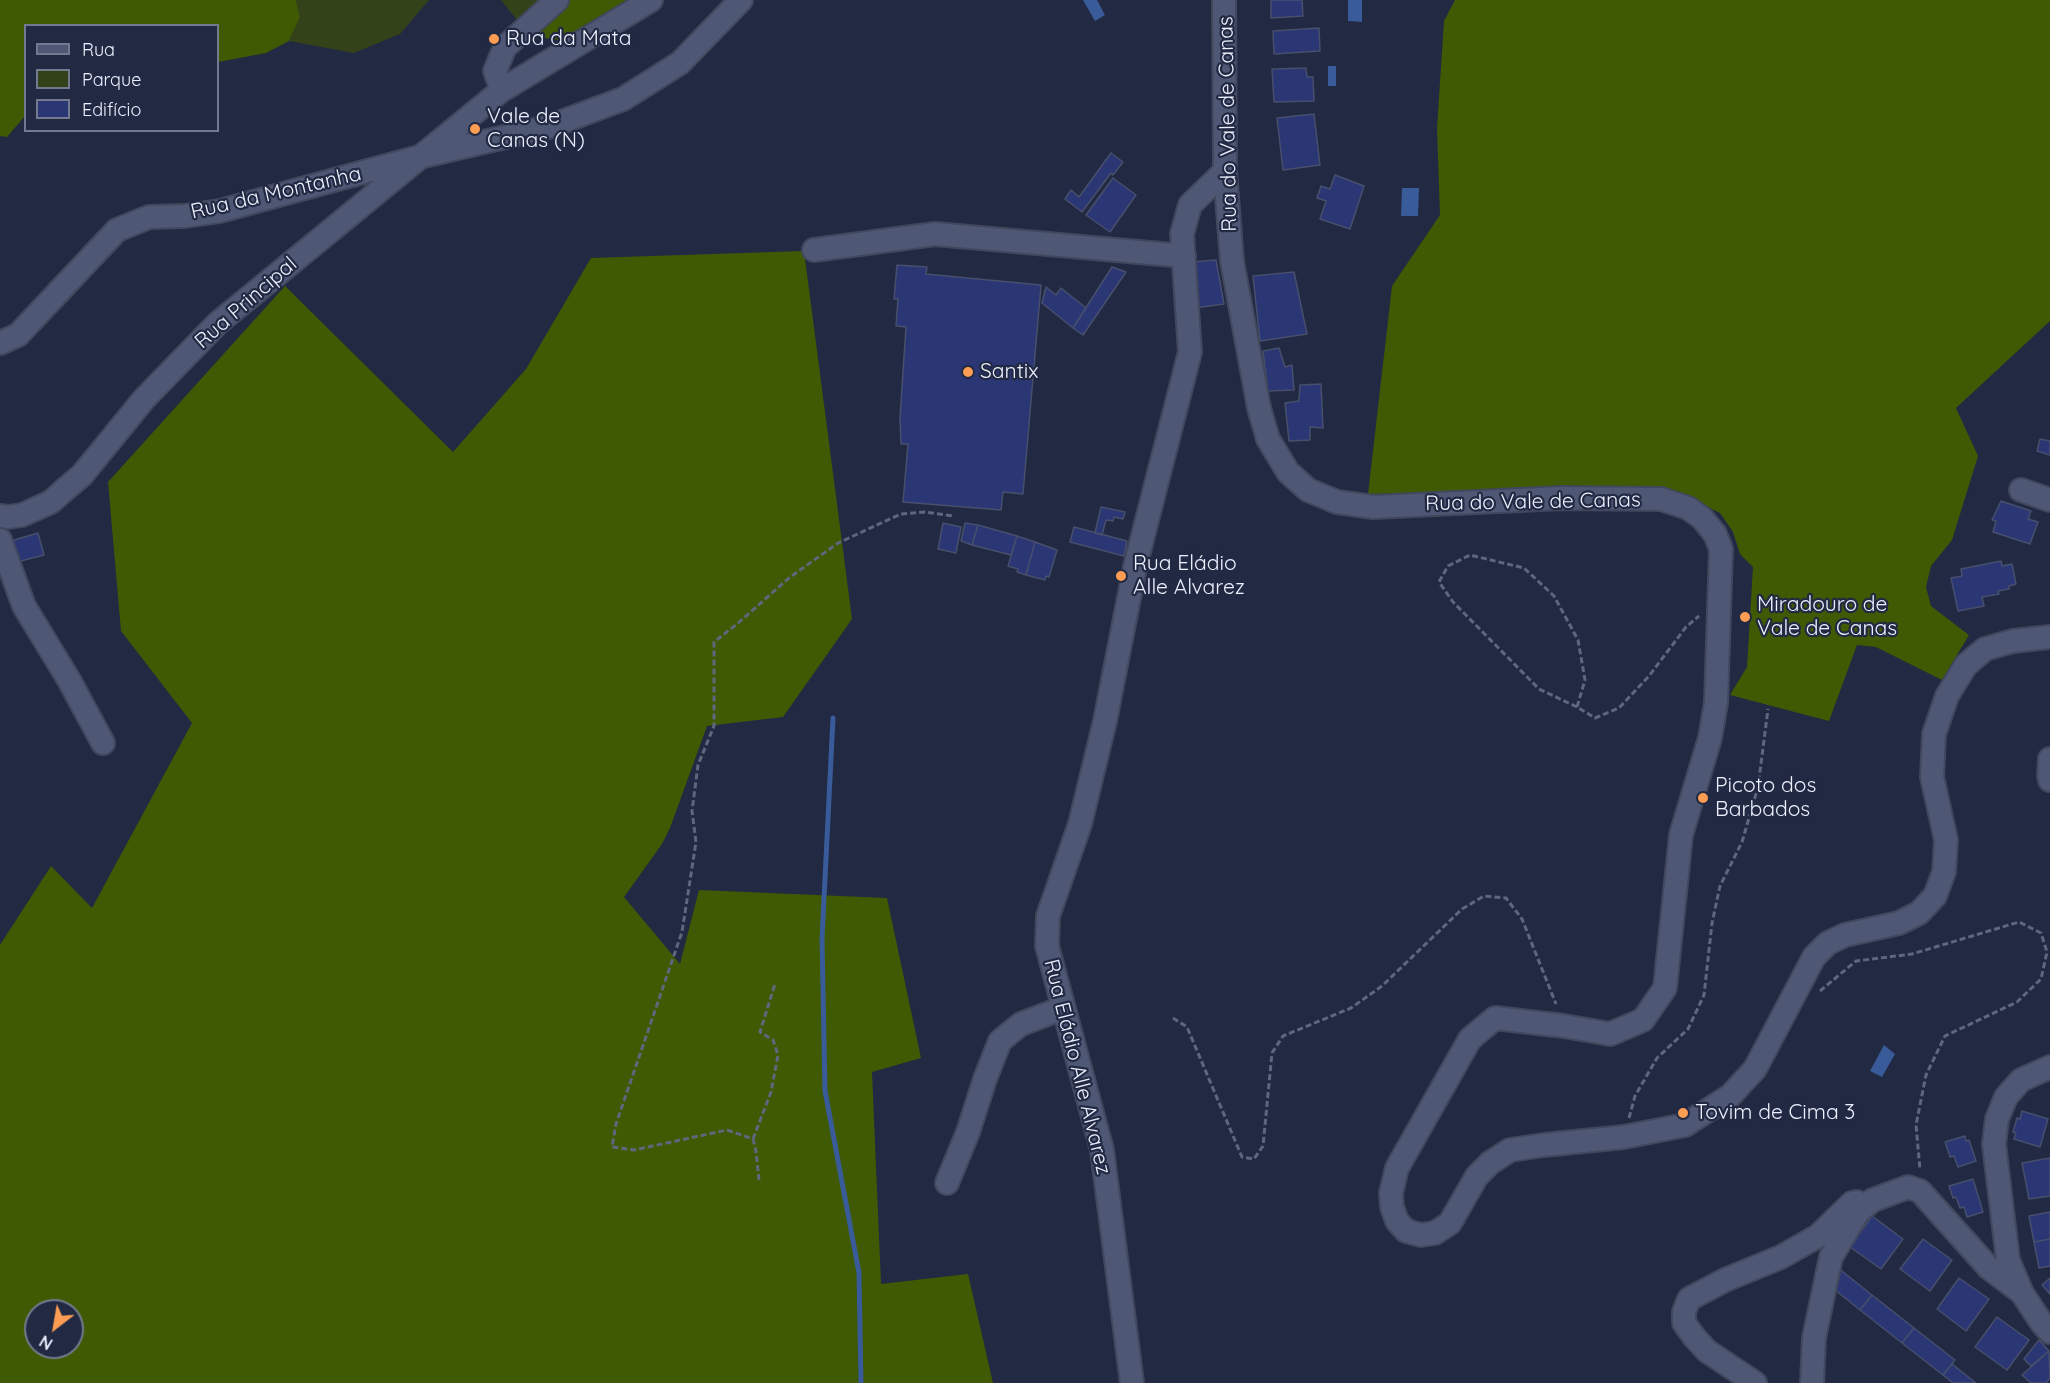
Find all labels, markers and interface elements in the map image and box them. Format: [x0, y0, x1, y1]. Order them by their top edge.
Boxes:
street label: Rua do Vale de Canas [1214, 16, 1242, 232]
legend [24, 24, 219, 132]
place label: Rua da Mata [506, 26, 631, 52]
marker: Rua da Mata [487, 32, 501, 46]
text: Rua [82, 38, 115, 61]
text: Parque [82, 68, 141, 91]
text: Edifício [82, 98, 141, 121]
place label: Vale de Canas (N) [487, 104, 585, 154]
marker: Vale de Canas (N) [468, 122, 482, 136]
street label: Rua da Montanha [188, 161, 364, 225]
street label: Rua Principal [190, 252, 302, 354]
place label: Santix [980, 359, 1038, 385]
marker: Santix [961, 365, 975, 379]
street label: Rua do Vale de Canas [1425, 488, 1641, 516]
place label: Rua Eládio Alle Alvarez [1133, 551, 1245, 601]
marker: Rua Eládio Alle Alvarez [1114, 569, 1128, 583]
place label: Miradouro de Vale de Canas [1757, 592, 1897, 642]
marker: Miradouro de Vale de Canas [1738, 610, 1752, 624]
place label: Picoto dos Barbados [1715, 773, 1816, 823]
marker: Picoto dos Barbados [1696, 791, 1710, 805]
street label: Rua Eládio Alle Alvarez [1038, 957, 1116, 1177]
place label: Tovim de Cima 3 [1695, 1100, 1855, 1126]
marker: Tovim de Cima 3 [1676, 1106, 1690, 1120]
north arrow [24, 1299, 84, 1359]
text: N [36, 1331, 56, 1354]

